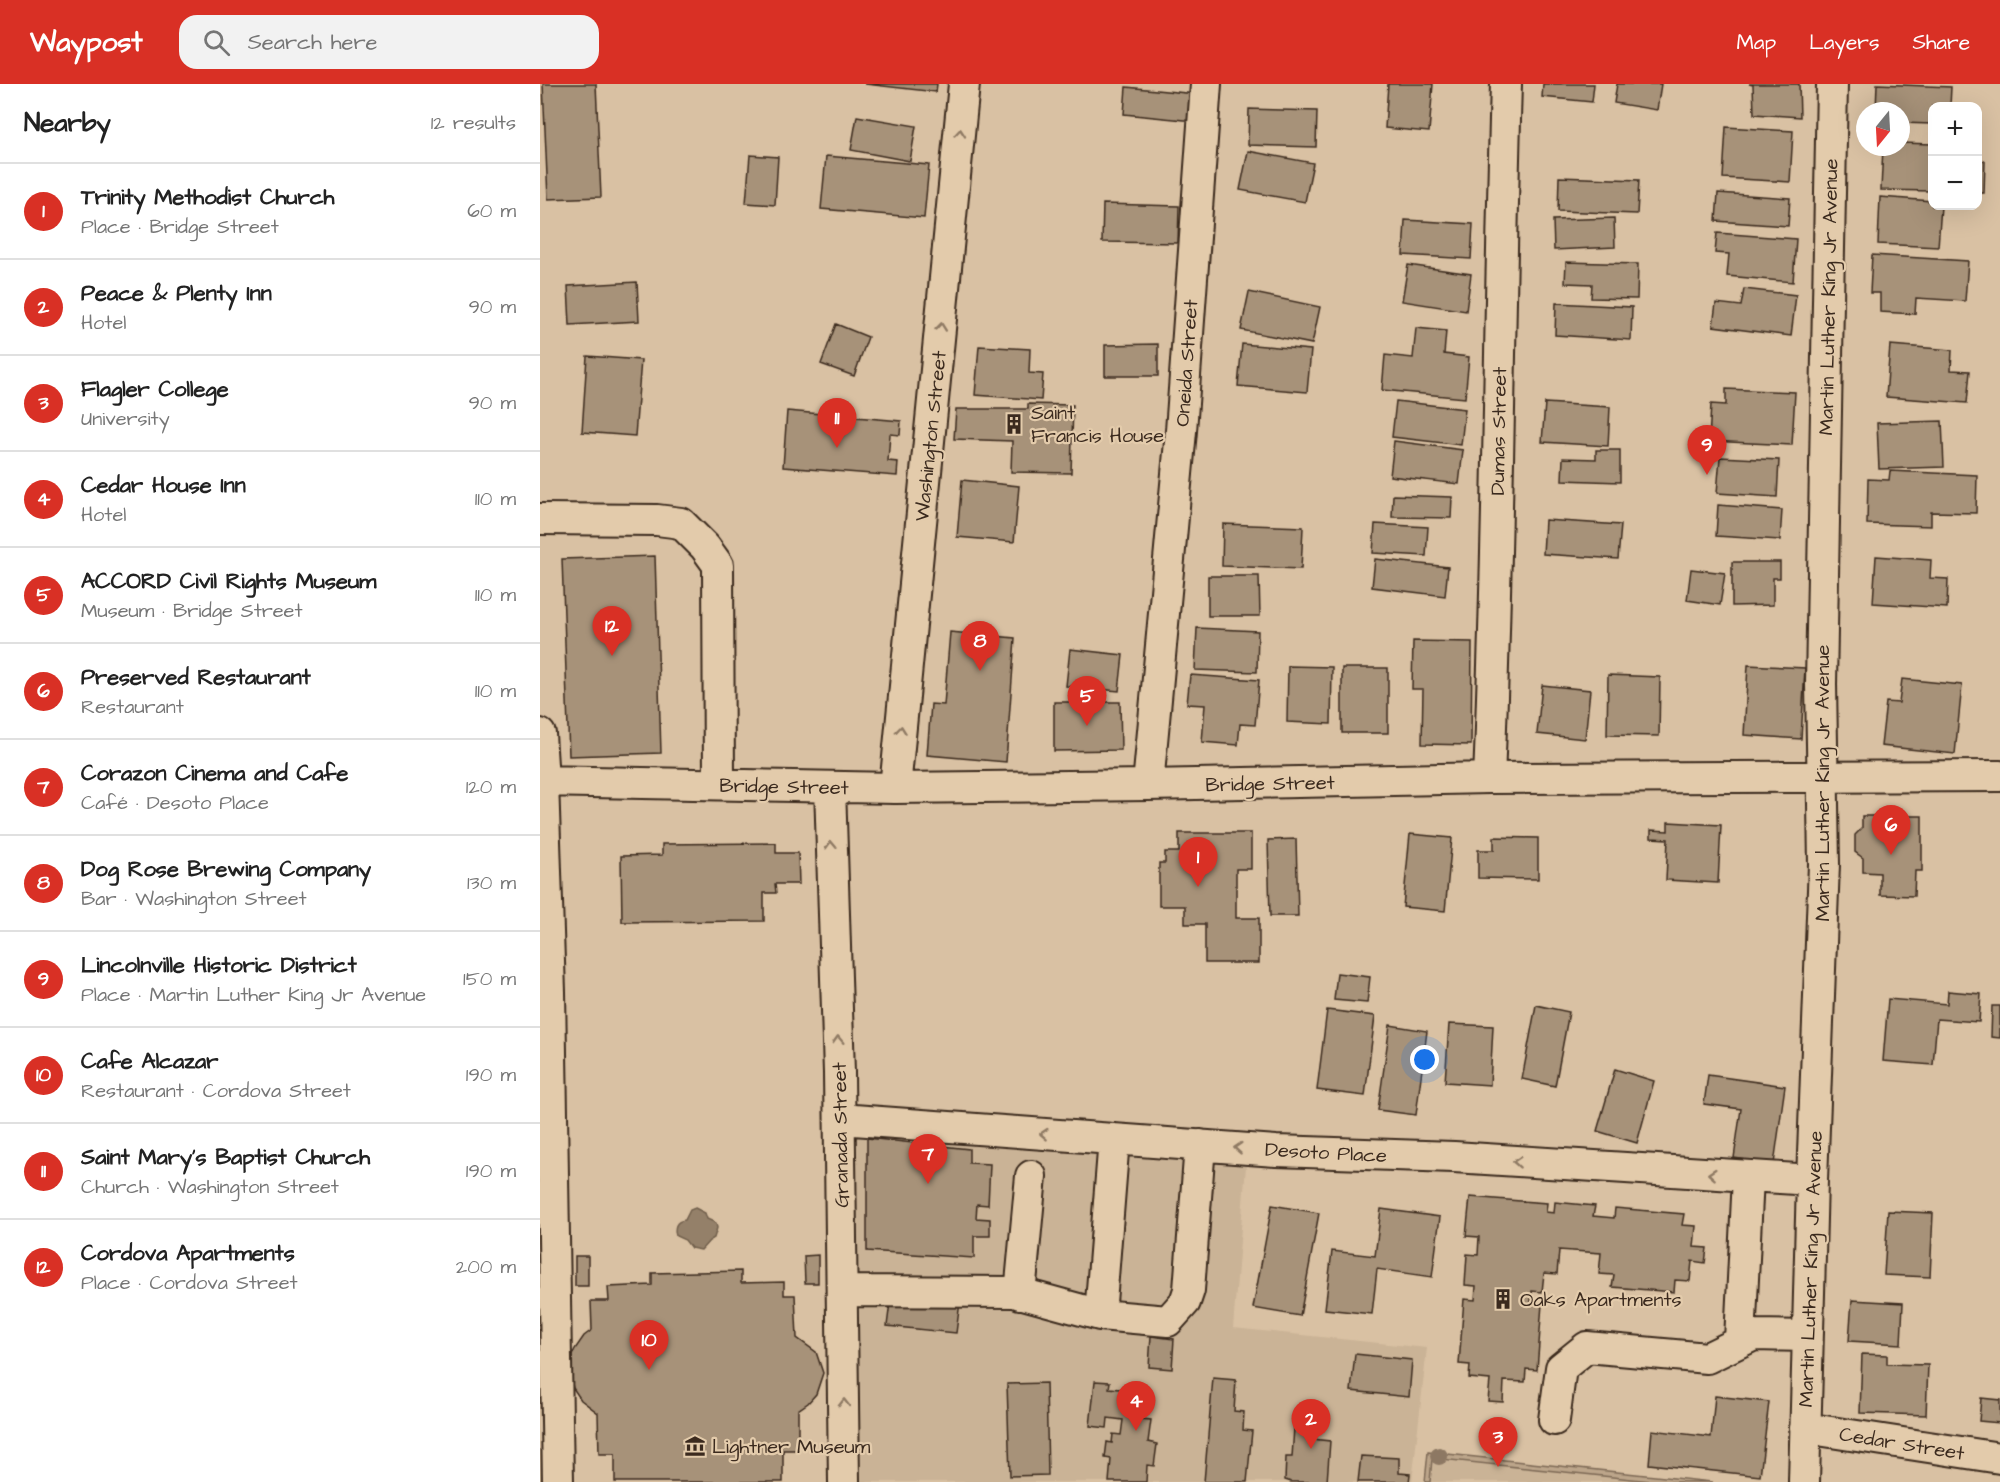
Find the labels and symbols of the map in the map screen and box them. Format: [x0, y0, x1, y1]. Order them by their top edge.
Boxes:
north arrow [1856, 102, 1910, 156]
one-way arrow [953, 128, 966, 137]
street label: Martin Luther King Jr Avenue [1813, 158, 1846, 436]
street label: Oneida Street [1169, 299, 1205, 428]
one-way arrow [934, 322, 947, 331]
street label: Washington Street [908, 349, 955, 523]
street label: Dumas Street [1484, 366, 1514, 496]
pin: 11 [818, 398, 856, 448]
place label: Saint Francis House [1031, 399, 1164, 450]
building icon: Saint Francis House [1002, 412, 1026, 436]
pin: 9 [1688, 426, 1726, 475]
pin: 12 [592, 606, 632, 656]
pin: 8 [960, 622, 1000, 671]
street label: Martin Luther King Jr Avenue [1809, 644, 1838, 921]
pin: 5 [1068, 676, 1106, 726]
one-way arrow [894, 725, 907, 734]
street label: Bridge Street [1205, 769, 1335, 800]
street label: Bridge Street [719, 772, 849, 803]
pin: 6 [1872, 806, 1910, 855]
pin: 1 [1178, 838, 1218, 887]
one-way arrow [825, 840, 838, 849]
one-way arrow [832, 1035, 844, 1044]
your location [1410, 1045, 1439, 1074]
street label: Granada Street [826, 1062, 856, 1208]
one-way arrow [1039, 1128, 1048, 1141]
street label: Martin Luther King Jr Avenue [1792, 1130, 1831, 1408]
pin: 7 [908, 1134, 948, 1184]
street label: Desoto Place [1264, 1136, 1388, 1170]
one-way arrow [1234, 1142, 1243, 1155]
one-way arrow [1512, 1155, 1521, 1168]
one-way arrow [1707, 1168, 1716, 1181]
place label: Oaks Apartments [1520, 1286, 1682, 1314]
building icon: Oaks Apartments [1491, 1287, 1515, 1311]
pin: 10 [630, 1320, 668, 1370]
pin: 4 [1116, 1382, 1156, 1431]
one-way arrow [838, 1398, 850, 1407]
pin: 2 [1292, 1400, 1330, 1449]
pin: 3 [1478, 1418, 1518, 1467]
street label: Cedar Street [1837, 1420, 1966, 1468]
place label: Lightner Museum [712, 1433, 871, 1462]
museum icon: Lightner Museum [683, 1434, 707, 1458]

